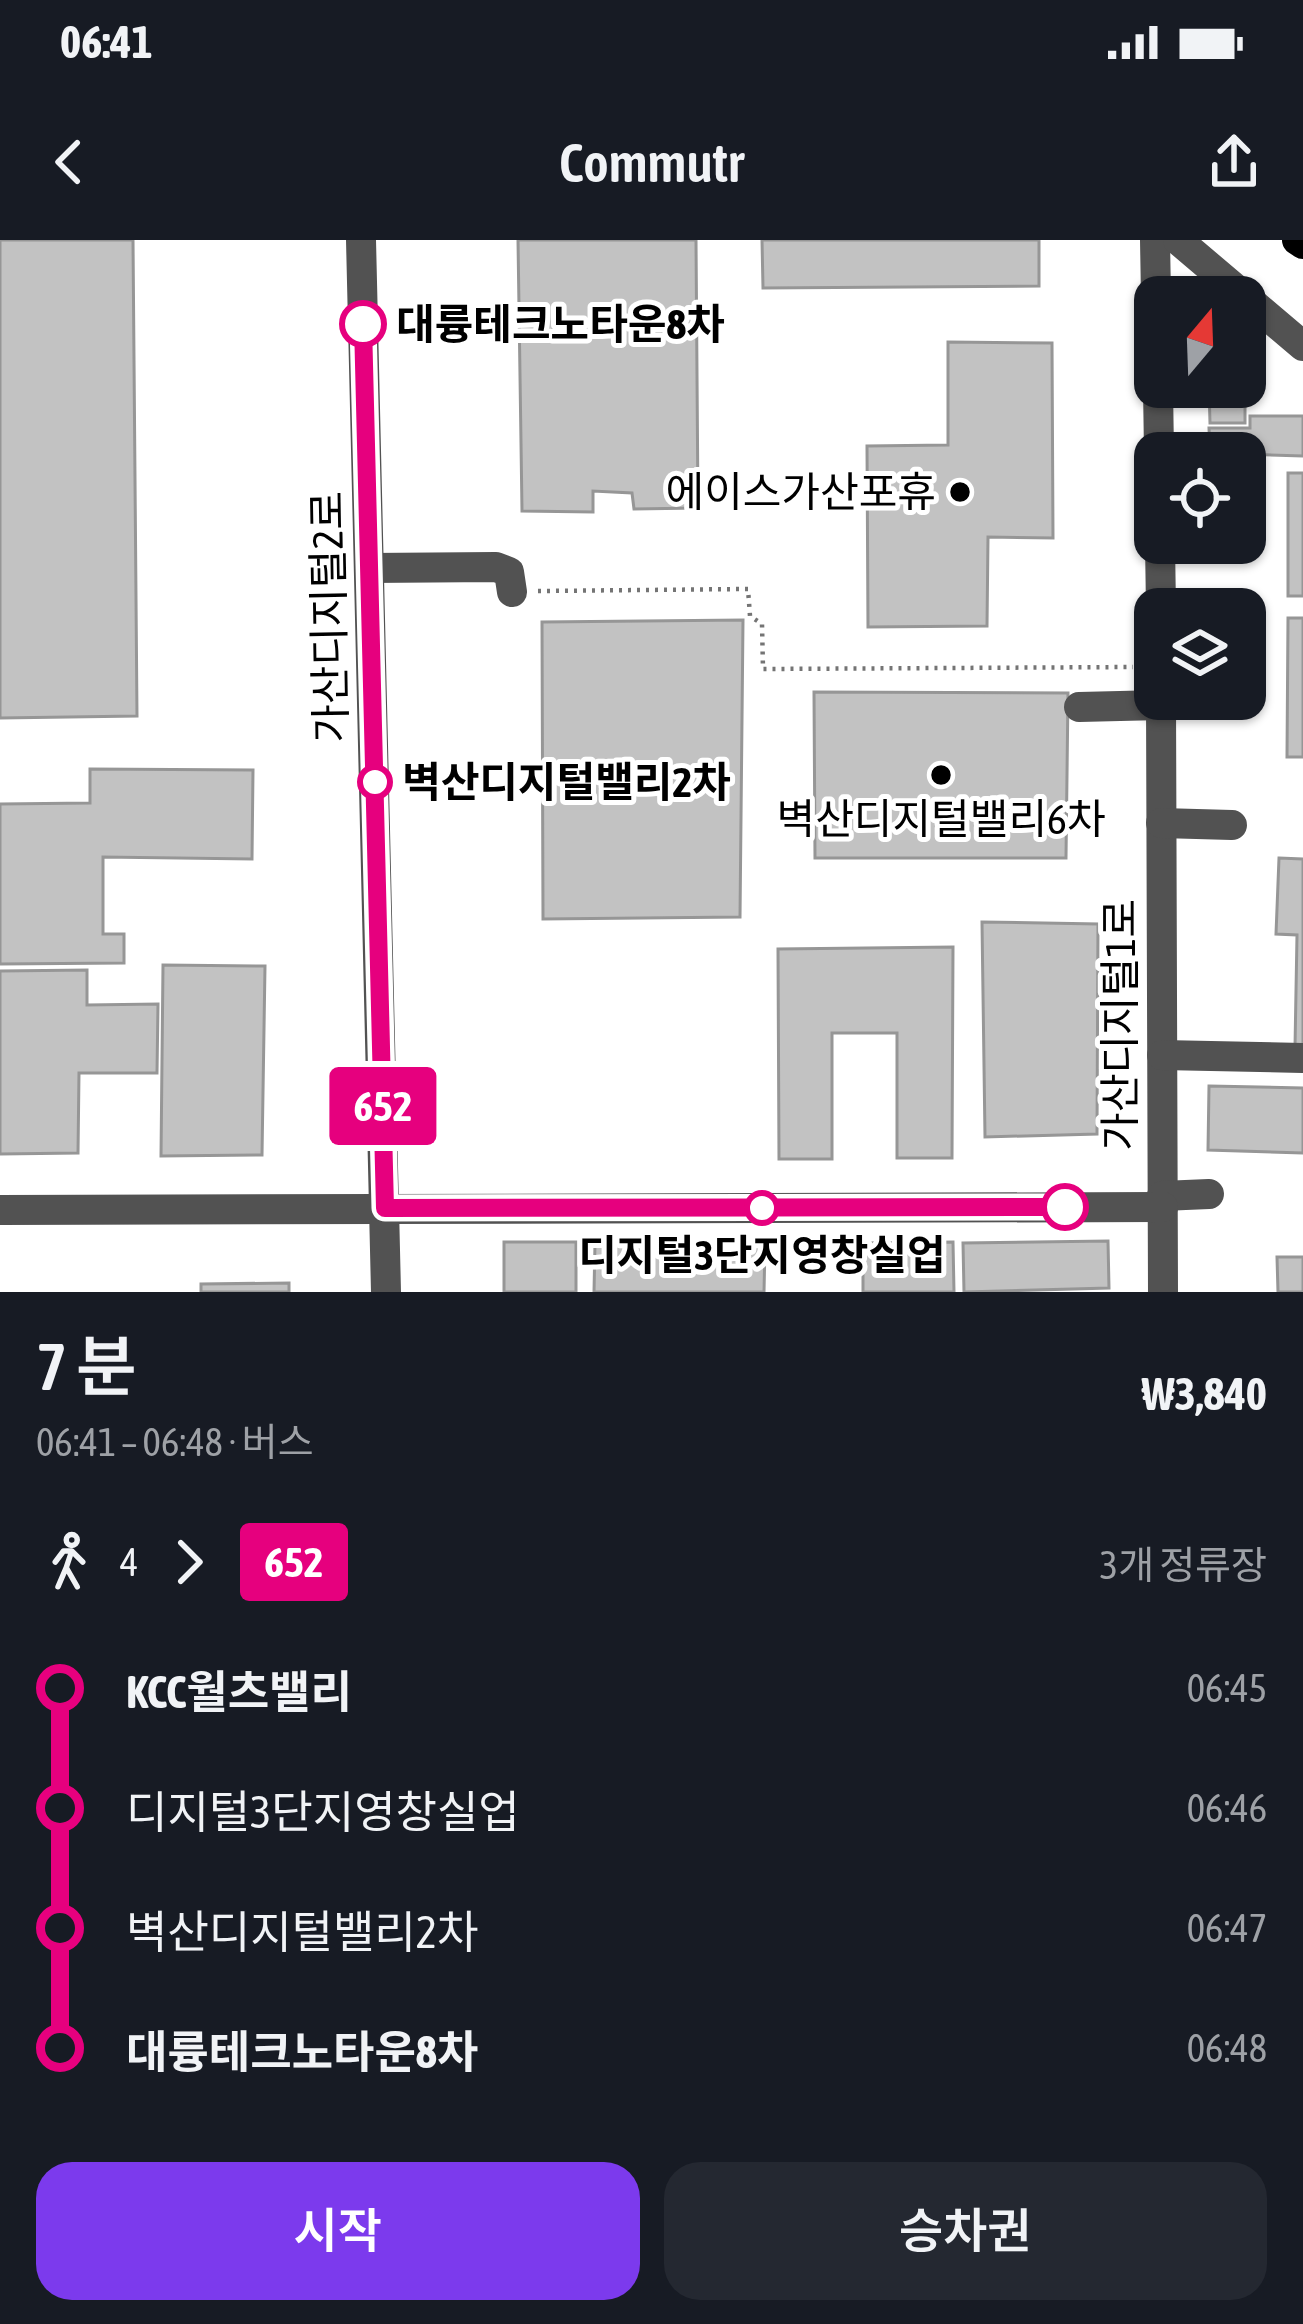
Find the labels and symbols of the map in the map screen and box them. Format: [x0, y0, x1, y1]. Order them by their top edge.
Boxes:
north arrow [1134, 276, 1266, 408]
place label: 대륭테크노타운8차 [396, 300, 725, 348]
marker: 대륭테크노타운8차 [341, 302, 385, 346]
place label: 에이스가산포휴 [666, 468, 936, 516]
marker: 에이스가산포휴 [947, 479, 973, 505]
street label: 가산디지털2로 [303, 491, 355, 743]
place label: 벽산디지털밸리2차 [402, 758, 731, 806]
marker: 벽산디지털밸리6차 [928, 762, 954, 788]
marker: 벽산디지털밸리2차 [359, 766, 391, 798]
place label: 벽산디지털밸리6차 [777, 795, 1105, 843]
street label: 가산디지털1로 [1096, 899, 1144, 1151]
line badge: 652 [314, 1067, 452, 1145]
unlabelled marker [1043, 1185, 1087, 1229]
marker: 디지털3단지영창실업 [746, 1192, 778, 1224]
place label: 디지털3단지영창실업 [578, 1231, 946, 1279]

